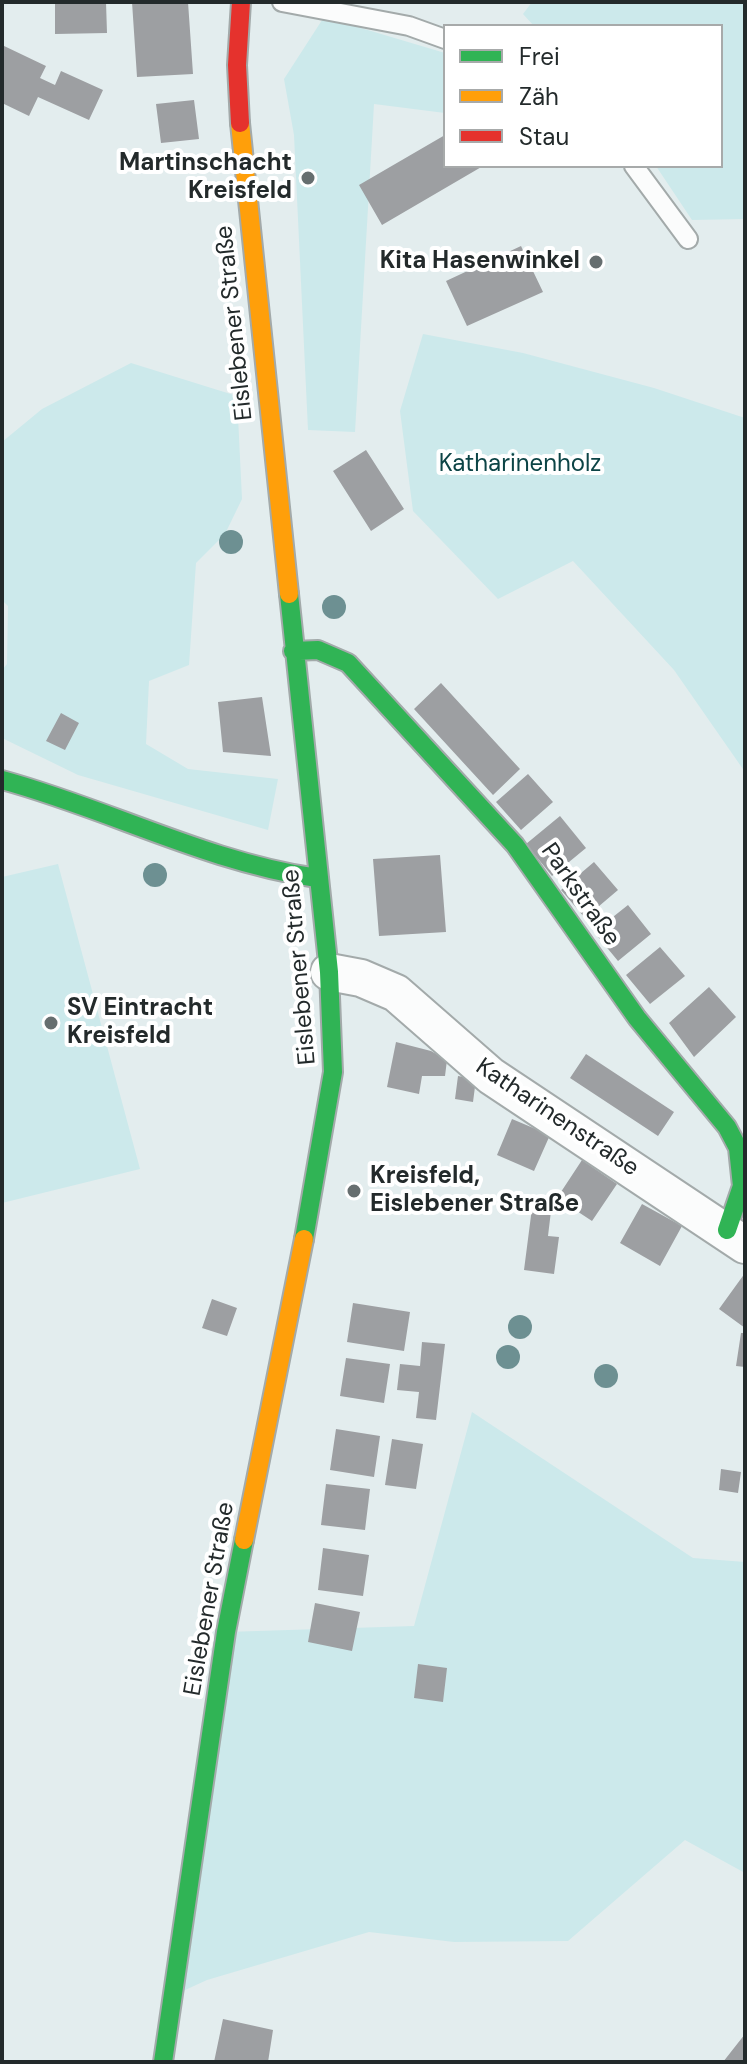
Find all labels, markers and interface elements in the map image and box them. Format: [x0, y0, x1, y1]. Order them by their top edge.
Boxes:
legend [443, 24, 723, 168]
text: Frei [519, 41, 560, 72]
text: Zäh [519, 81, 559, 112]
text: Stau [519, 121, 569, 152]
place label: Martinschacht Kreisfeld [119, 150, 292, 206]
marker: Martinschacht Kreisfeld [299, 169, 317, 187]
street label: Eislebener Straße [210, 224, 260, 422]
place label: Kita Hasenwinkel [380, 248, 580, 276]
marker: Kita Hasenwinkel [587, 253, 605, 271]
park label: Katharinenholz [439, 451, 601, 479]
street label: Parkstraße [534, 838, 626, 952]
street label: Eislebener Straße [277, 868, 323, 1066]
place label: SV Eintracht Kreisfeld [67, 995, 213, 1051]
marker: SV Eintracht Kreisfeld [42, 1014, 60, 1032]
street label: Katharinenstraße [470, 1053, 644, 1183]
place label: Kreisfeld, Eislebener Straße [370, 1163, 579, 1219]
marker: Kreisfeld, Eislebener Straße [345, 1182, 363, 1200]
street label: Eislebener Straße [179, 1500, 241, 1698]

